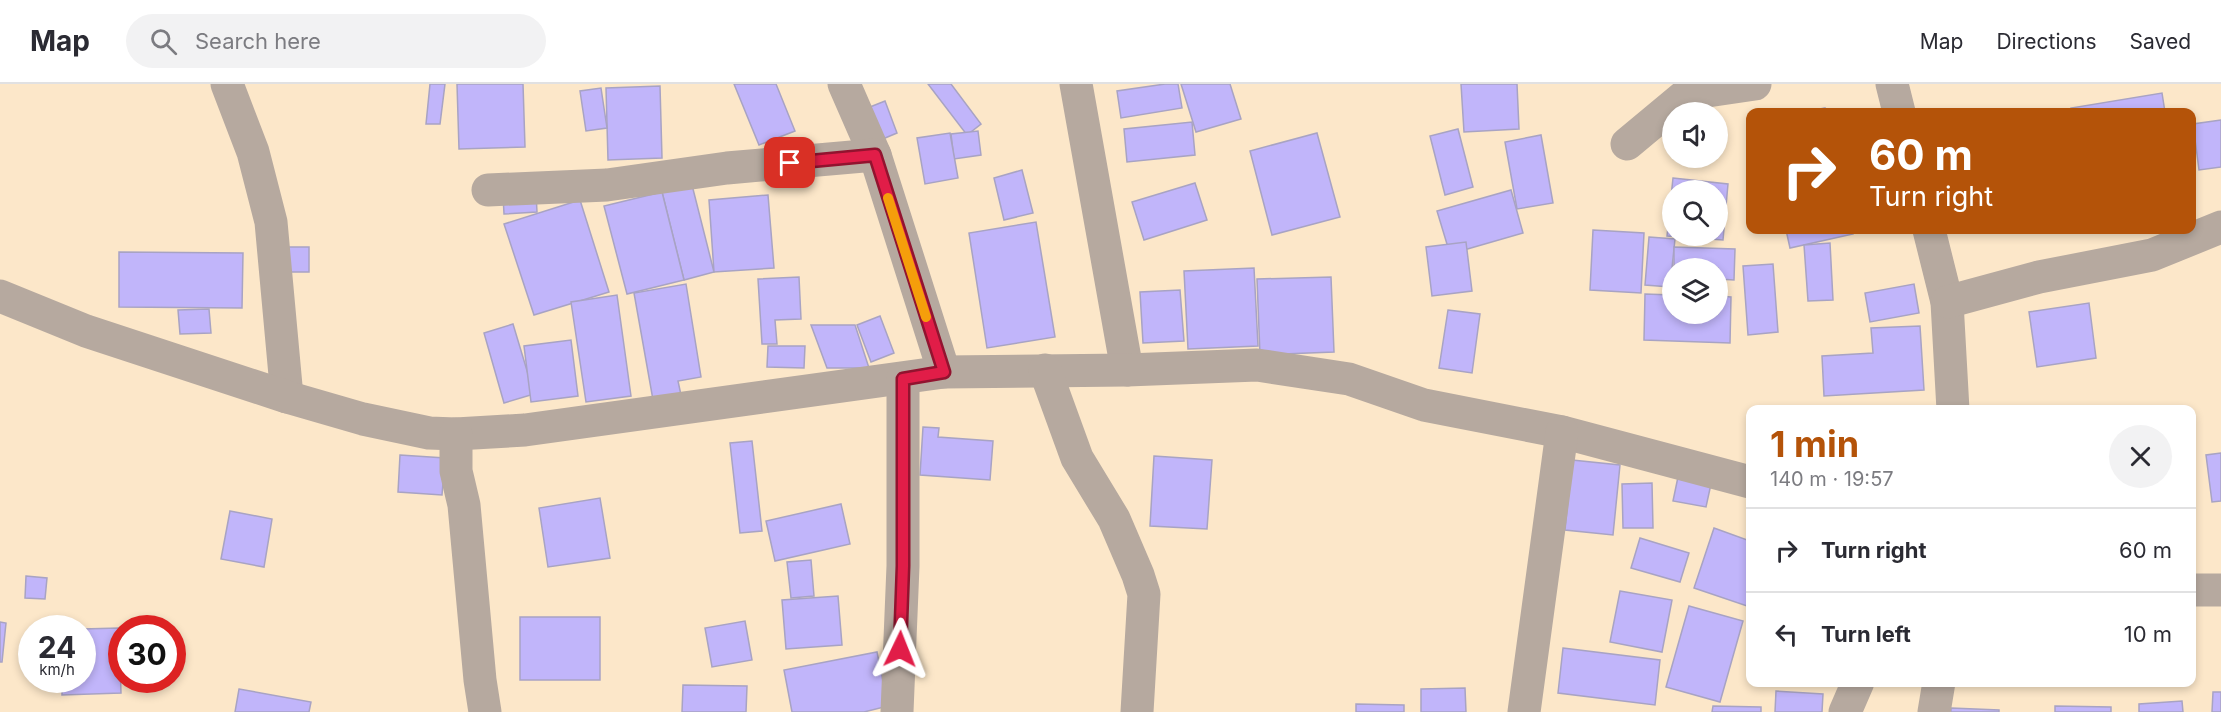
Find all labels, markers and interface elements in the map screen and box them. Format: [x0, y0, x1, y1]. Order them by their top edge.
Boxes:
search box [126, 14, 546, 68]
text: Map [30, 24, 90, 58]
icon: search [147, 25, 180, 58]
text: Search here [195, 28, 321, 54]
text: Map [1920, 29, 1963, 54]
text: Directions [1996, 29, 2097, 54]
text: Saved [2130, 29, 2191, 54]
map controls [1662, 102, 1728, 324]
button: sound [1662, 102, 1728, 168]
text: 60 m [1869, 129, 1973, 180]
icon: right [1770, 132, 1848, 210]
pin [764, 137, 815, 188]
icon: arrive [773, 146, 806, 179]
button: search [1662, 180, 1728, 246]
text: Turn right [1869, 180, 1993, 213]
button: layers [1662, 258, 1728, 324]
text: 1 min [1770, 422, 1859, 466]
button: close [2109, 425, 2172, 488]
text: 140 m · 19:57 [1770, 467, 1894, 491]
icon: right [1770, 534, 1803, 567]
text: Turn right [1821, 537, 1927, 563]
text: 60 m [2119, 537, 2172, 563]
speed limit sign: 30 [108, 615, 186, 693]
position arrow [868, 617, 932, 681]
icon: left [1770, 618, 1803, 651]
text: Turn left [1821, 621, 1911, 647]
text: 10 m [2124, 621, 2172, 647]
text: 24 [38, 629, 76, 665]
text: km/h [39, 660, 75, 679]

